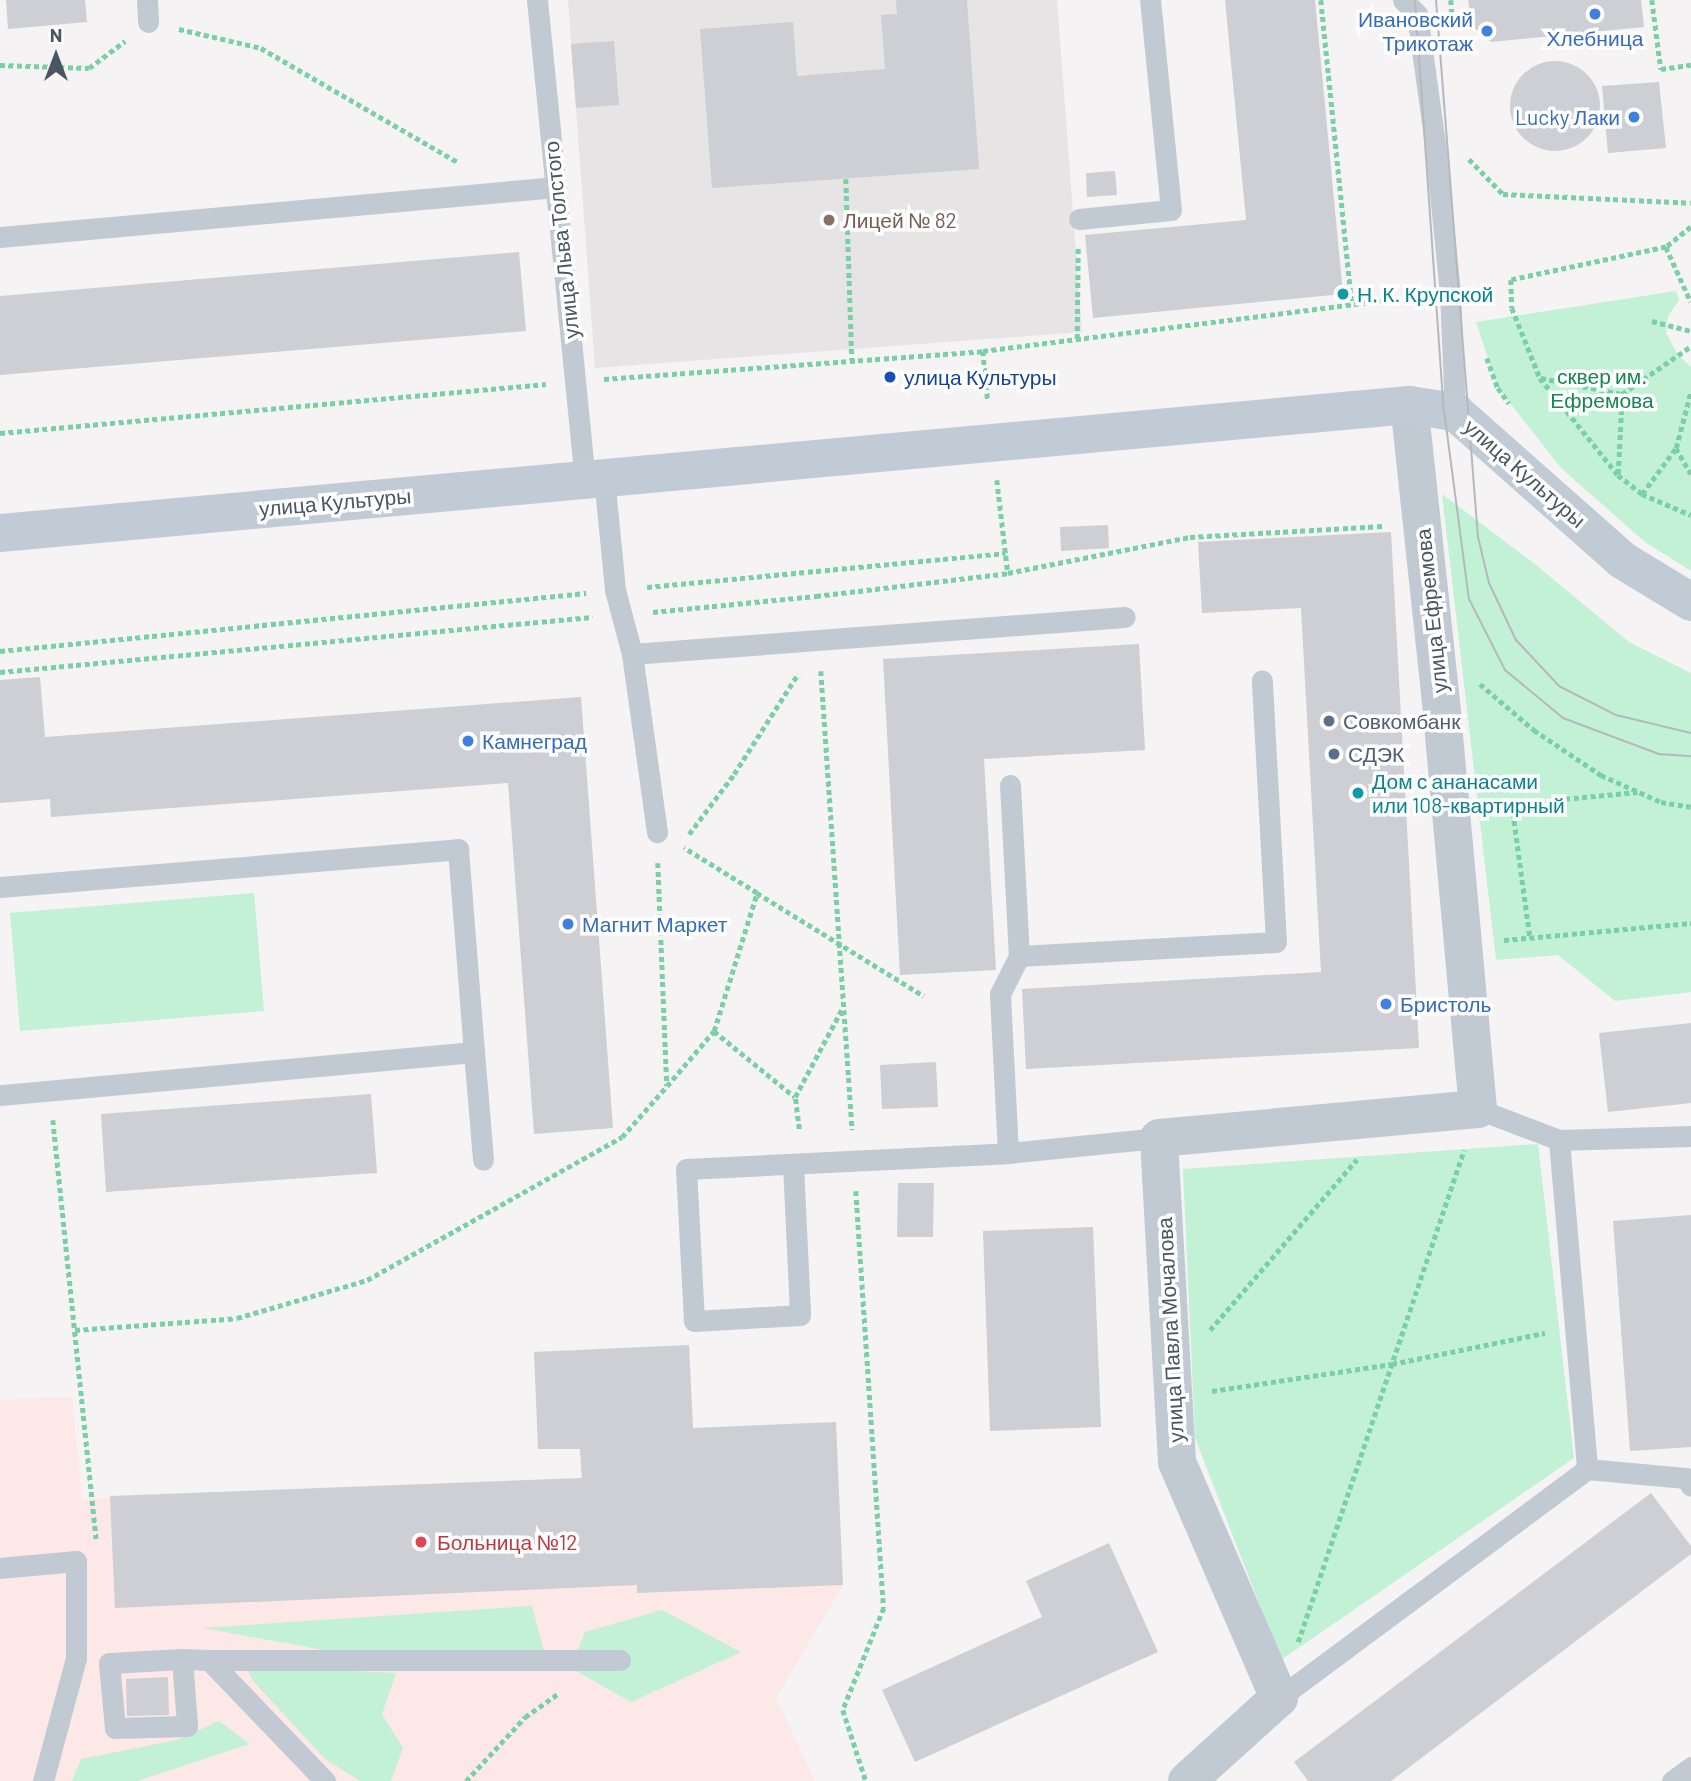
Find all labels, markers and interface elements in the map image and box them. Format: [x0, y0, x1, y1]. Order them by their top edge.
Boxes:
place label: Ивановский Трикотаж [1358, 6, 1473, 56]
marker: Хлебница [1587, 6, 1603, 22]
north arrow [21, 21, 91, 91]
text: N [50, 23, 62, 46]
marker: Ивановский Трикотаж [1479, 23, 1495, 39]
place label: Хлебница [1547, 25, 1643, 51]
place label: Lucky Лаки [1515, 104, 1620, 130]
marker: Lucky Лаки [1626, 109, 1642, 125]
street label: улица Льва Толстого [538, 140, 584, 340]
place label: Лицей № 82 [843, 207, 957, 233]
marker: Лицей № 82 [821, 212, 837, 228]
place label: Н. К. Крупской [1357, 281, 1493, 307]
marker: Н. К. Крупской [1335, 286, 1351, 302]
park label: сквер им. Ефремова [1550, 363, 1654, 413]
place label: улица Культуры [904, 364, 1057, 390]
marker: улица Культуры [882, 369, 898, 385]
street label: улица Культуры [1459, 413, 1591, 533]
street label: улица Культуры [258, 483, 412, 521]
street label: улица Ефремова [1410, 527, 1452, 695]
place label: Совкомбанк [1343, 708, 1460, 734]
marker: Совкомбанк [1321, 713, 1337, 729]
place label: Камнеград [482, 728, 587, 754]
marker: Камнеград [460, 733, 476, 749]
place label: СДЭК [1348, 741, 1404, 767]
marker: СДЭК [1326, 746, 1342, 762]
place label: Дом с ананасами или 108-квартирный [1372, 768, 1565, 818]
marker: Дом с ананасами или 108-квартирный [1350, 785, 1366, 801]
place label: Магнит Маркет [582, 911, 727, 937]
marker: Магнит Маркет [560, 916, 576, 932]
place label: Бристоль [1400, 991, 1491, 1017]
marker: Бристоль [1378, 996, 1394, 1012]
street label: улица Павла Мочалова [1152, 1217, 1188, 1443]
place label: Больница №12 [437, 1529, 578, 1555]
marker: Больница №12 [411, 1532, 431, 1552]

